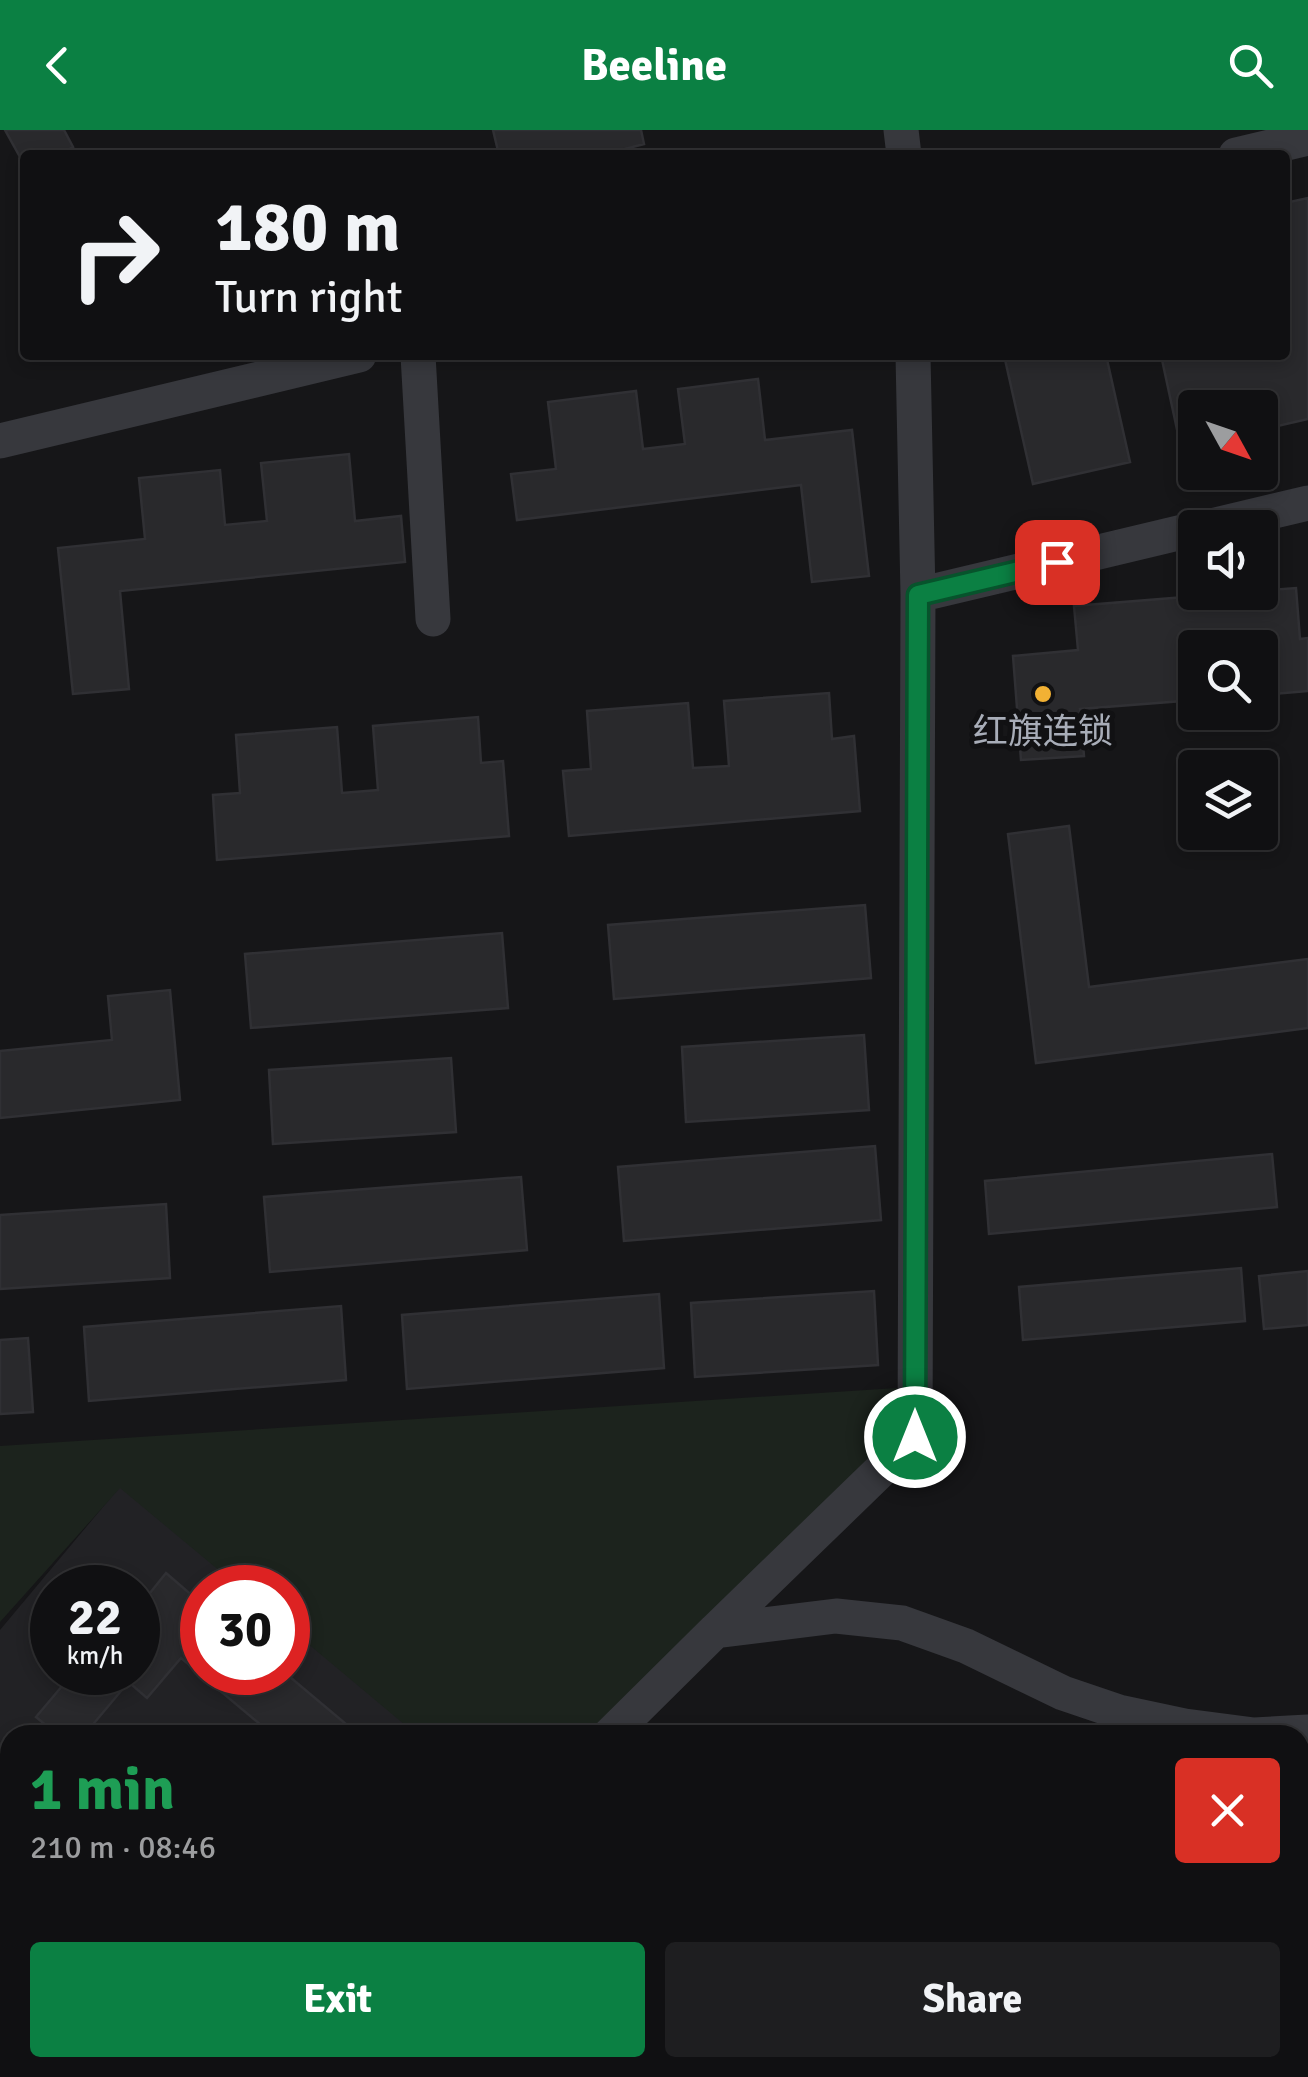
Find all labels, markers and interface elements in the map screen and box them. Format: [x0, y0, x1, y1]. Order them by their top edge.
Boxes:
icon: back [30, 38, 85, 93]
text: Beeline [581, 38, 727, 93]
icon: search [1223, 38, 1278, 93]
text: 180 m [215, 184, 400, 270]
icon: right [50, 190, 180, 320]
text: Turn right [215, 270, 403, 325]
north arrow [1178, 390, 1278, 490]
map controls [1178, 390, 1278, 850]
button: sound [1178, 510, 1278, 610]
pin [1015, 520, 1100, 605]
icon: arrive [1030, 535, 1085, 590]
button: search [1178, 630, 1278, 730]
marker: 红旗连锁 [1032, 683, 1054, 705]
place label: 红旗连锁 [973, 710, 1113, 753]
button: layers [1178, 750, 1278, 850]
position arrow [863, 1385, 967, 1489]
speed limit sign: 30 [180, 1565, 310, 1695]
text: 22 [68, 1587, 122, 1649]
text: km/h [67, 1640, 123, 1671]
text: 1 min [30, 1753, 175, 1827]
button: close [1175, 1758, 1280, 1863]
text: 210 m · 08:46 [30, 1828, 216, 1867]
button: Exit [30, 1942, 645, 2057]
button: Share [665, 1942, 1280, 2057]

